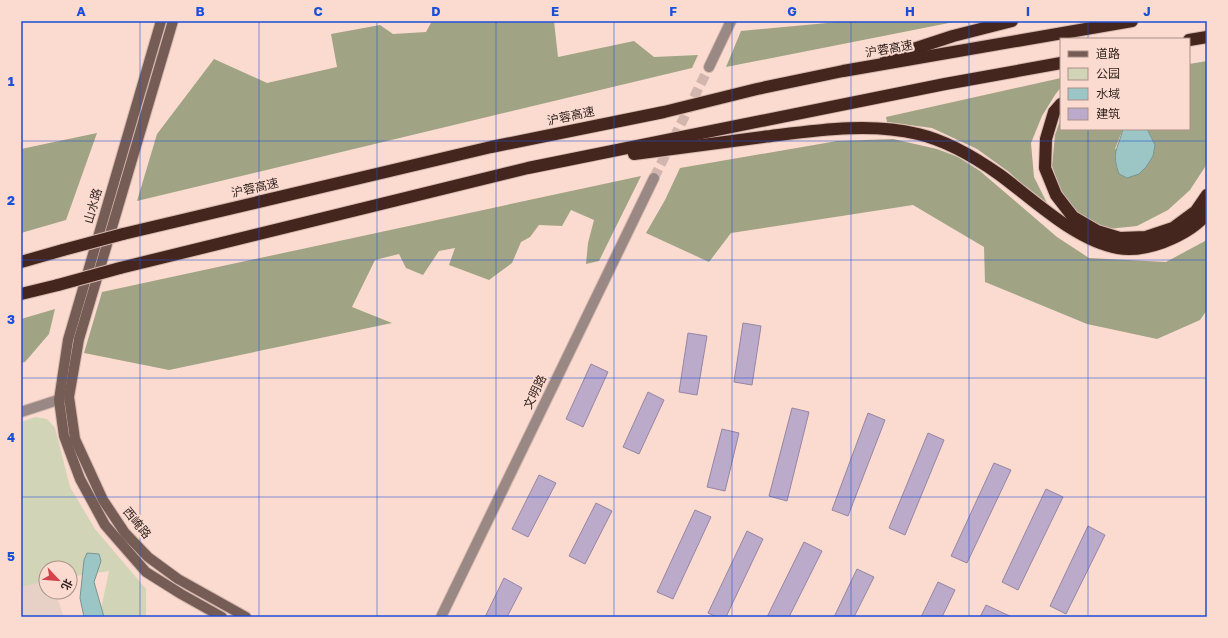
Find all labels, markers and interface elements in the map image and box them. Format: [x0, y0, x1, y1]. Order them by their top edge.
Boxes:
text: A [76, 3, 86, 19]
text: B [195, 3, 205, 19]
text: C [313, 3, 323, 19]
text: D [431, 3, 441, 19]
text: E [551, 3, 559, 19]
text: F [669, 3, 677, 19]
text: G [787, 3, 797, 19]
text: H [905, 3, 915, 19]
text: I [1026, 3, 1030, 19]
text: J [1143, 3, 1151, 19]
street label: 沪蓉高速 [864, 37, 914, 60]
legend [1060, 38, 1190, 130]
text: 道路 [1096, 46, 1120, 61]
text: 公园 [1096, 66, 1120, 81]
text: 1 [8, 73, 15, 89]
text: 水域 [1096, 86, 1120, 101]
street label: 沪蓉高速 [546, 103, 596, 128]
text: 建筑 [1096, 106, 1120, 121]
street label: 沪蓉高速 [230, 175, 280, 200]
street label: 山水路 [80, 186, 105, 225]
text: 2 [7, 192, 15, 208]
text: 3 [7, 311, 15, 327]
street label: 文明路 [520, 372, 549, 411]
text: 4 [7, 429, 15, 445]
street label: 西崦路 [120, 504, 155, 541]
text: 5 [7, 548, 15, 564]
north arrow [38, 560, 78, 600]
text: 北 [59, 577, 76, 592]

